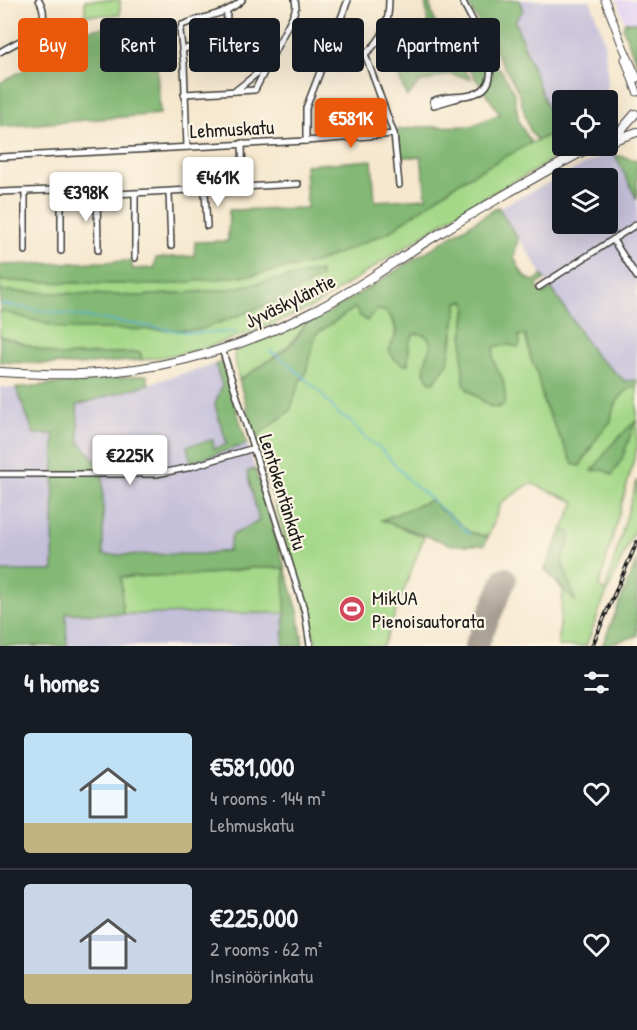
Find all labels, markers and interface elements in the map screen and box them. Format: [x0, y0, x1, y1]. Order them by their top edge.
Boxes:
chip: Buy [18, 18, 88, 72]
chip: Rent [100, 18, 177, 72]
chip: Filters [189, 18, 280, 72]
chip: New [292, 18, 364, 72]
chip: Apartment [376, 18, 500, 72]
map controls [552, 90, 618, 234]
button: locate [552, 90, 618, 156]
pin: €581K [309, 98, 393, 149]
text: €581K [329, 104, 373, 131]
street label: Lehmuskatu [189, 113, 275, 144]
pin: €461K [176, 157, 260, 208]
text: €461K [197, 163, 239, 190]
button: layers [552, 168, 618, 234]
pin: €398K [44, 172, 128, 223]
text: €398K [63, 178, 109, 205]
street label: Jyväskyläntie [240, 267, 340, 334]
street label: Lentokentänkatu [253, 431, 314, 553]
pin: €225K [88, 435, 172, 486]
text: €225K [106, 441, 154, 468]
place label: MikUA Pienoisautorata [372, 584, 485, 634]
sports icon: MikUA Pienoisautorata [337, 594, 367, 624]
text: 4 homes [24, 665, 99, 700]
icon: filters [580, 666, 613, 699]
text: €581,000 [210, 749, 294, 784]
icon: home [72, 757, 144, 829]
icon: heart [580, 777, 613, 810]
text: 4 rooms · 144 m² [210, 784, 325, 811]
text: Lehmuskatu [210, 811, 294, 838]
text: €225,000 [210, 900, 298, 935]
icon: home [72, 908, 144, 980]
icon: heart [580, 928, 613, 961]
text: 2 rooms · 62 m² [210, 935, 322, 962]
text: Insinöörinkatu [210, 962, 313, 989]

